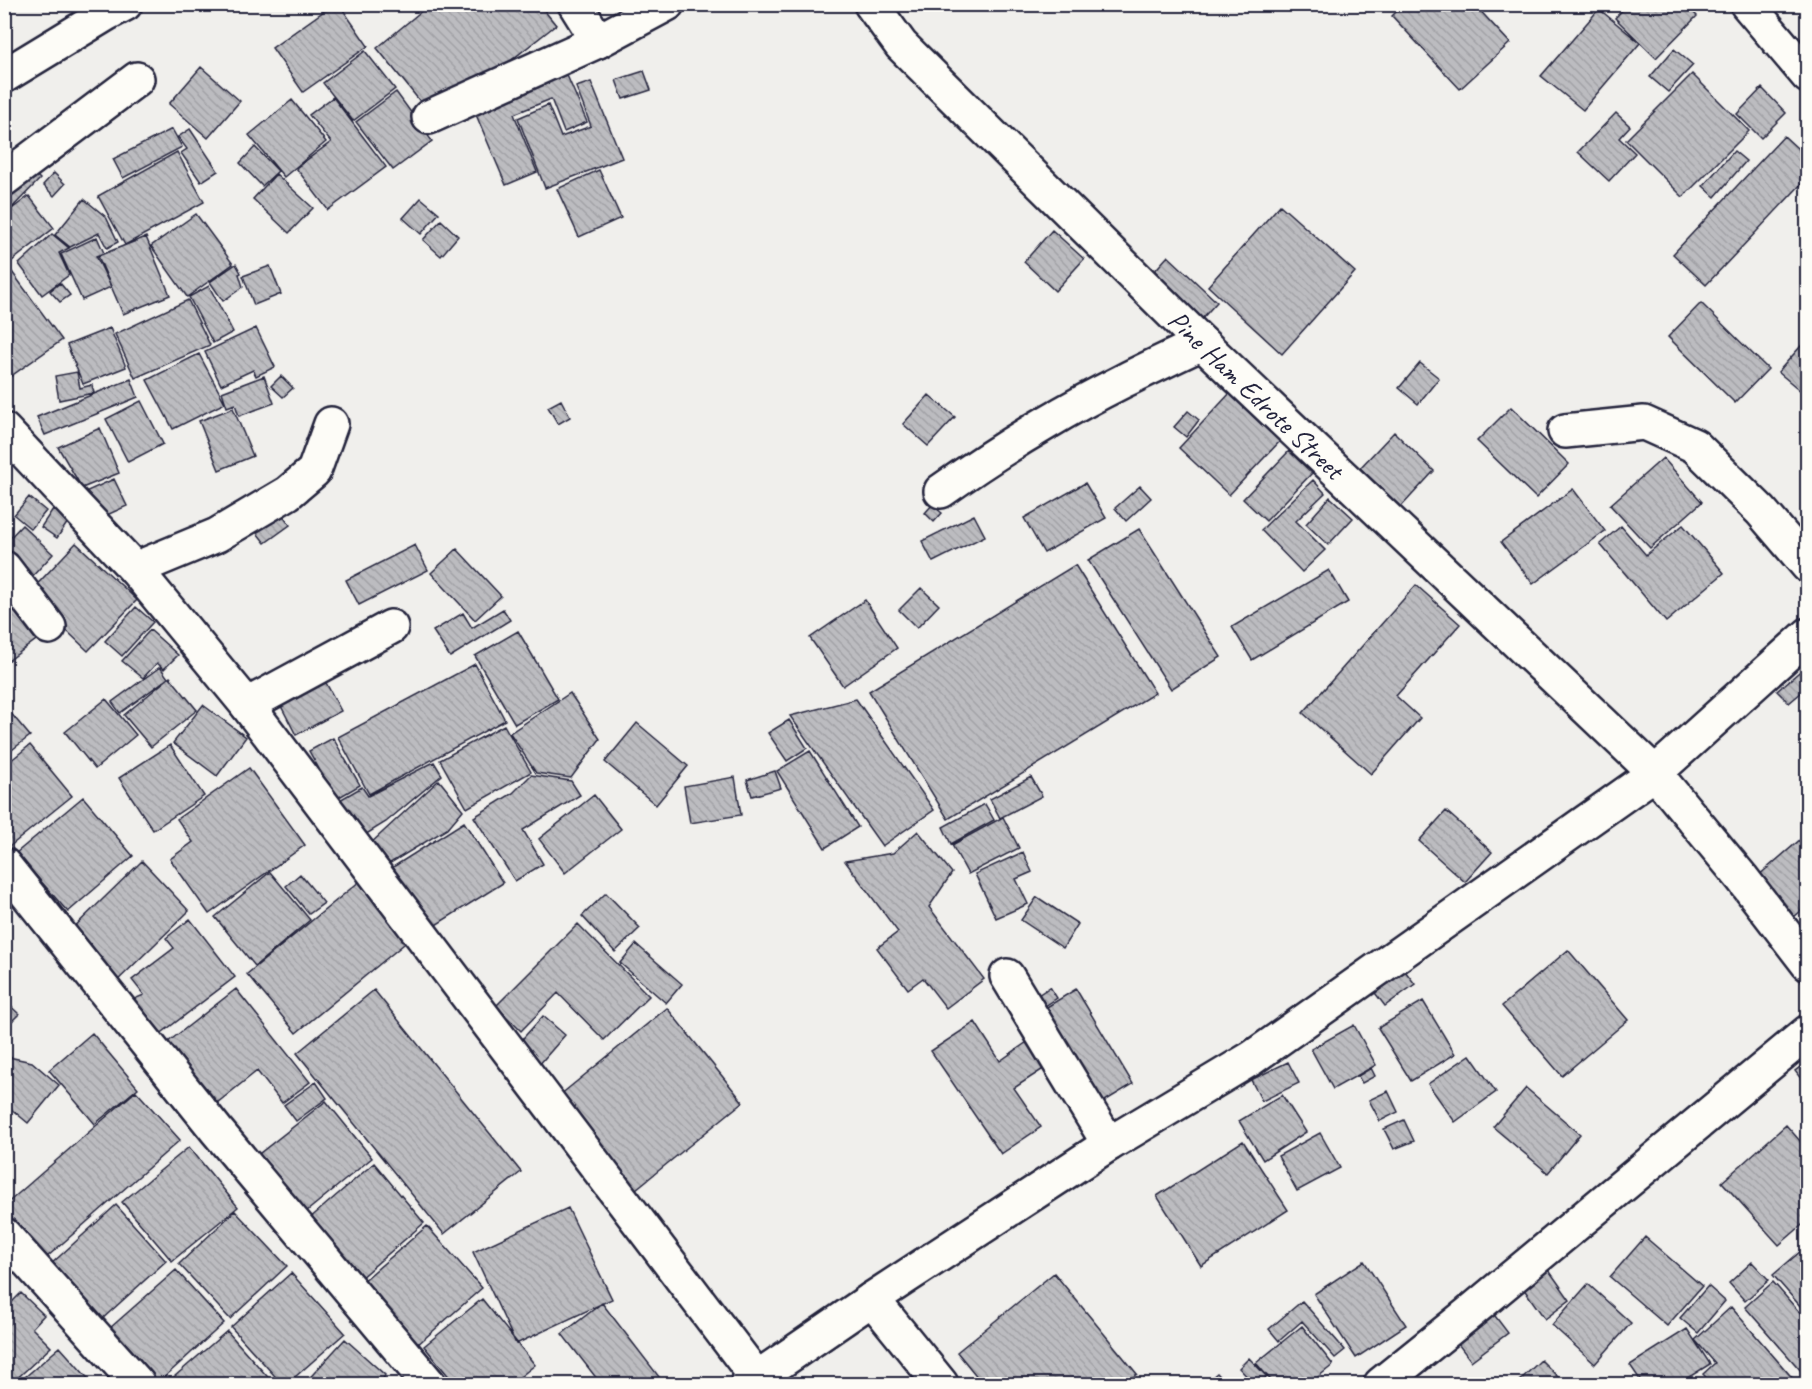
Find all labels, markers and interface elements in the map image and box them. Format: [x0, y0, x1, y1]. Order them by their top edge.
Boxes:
street label: Pine Ham Edrote Street [1161, 303, 1353, 488]

